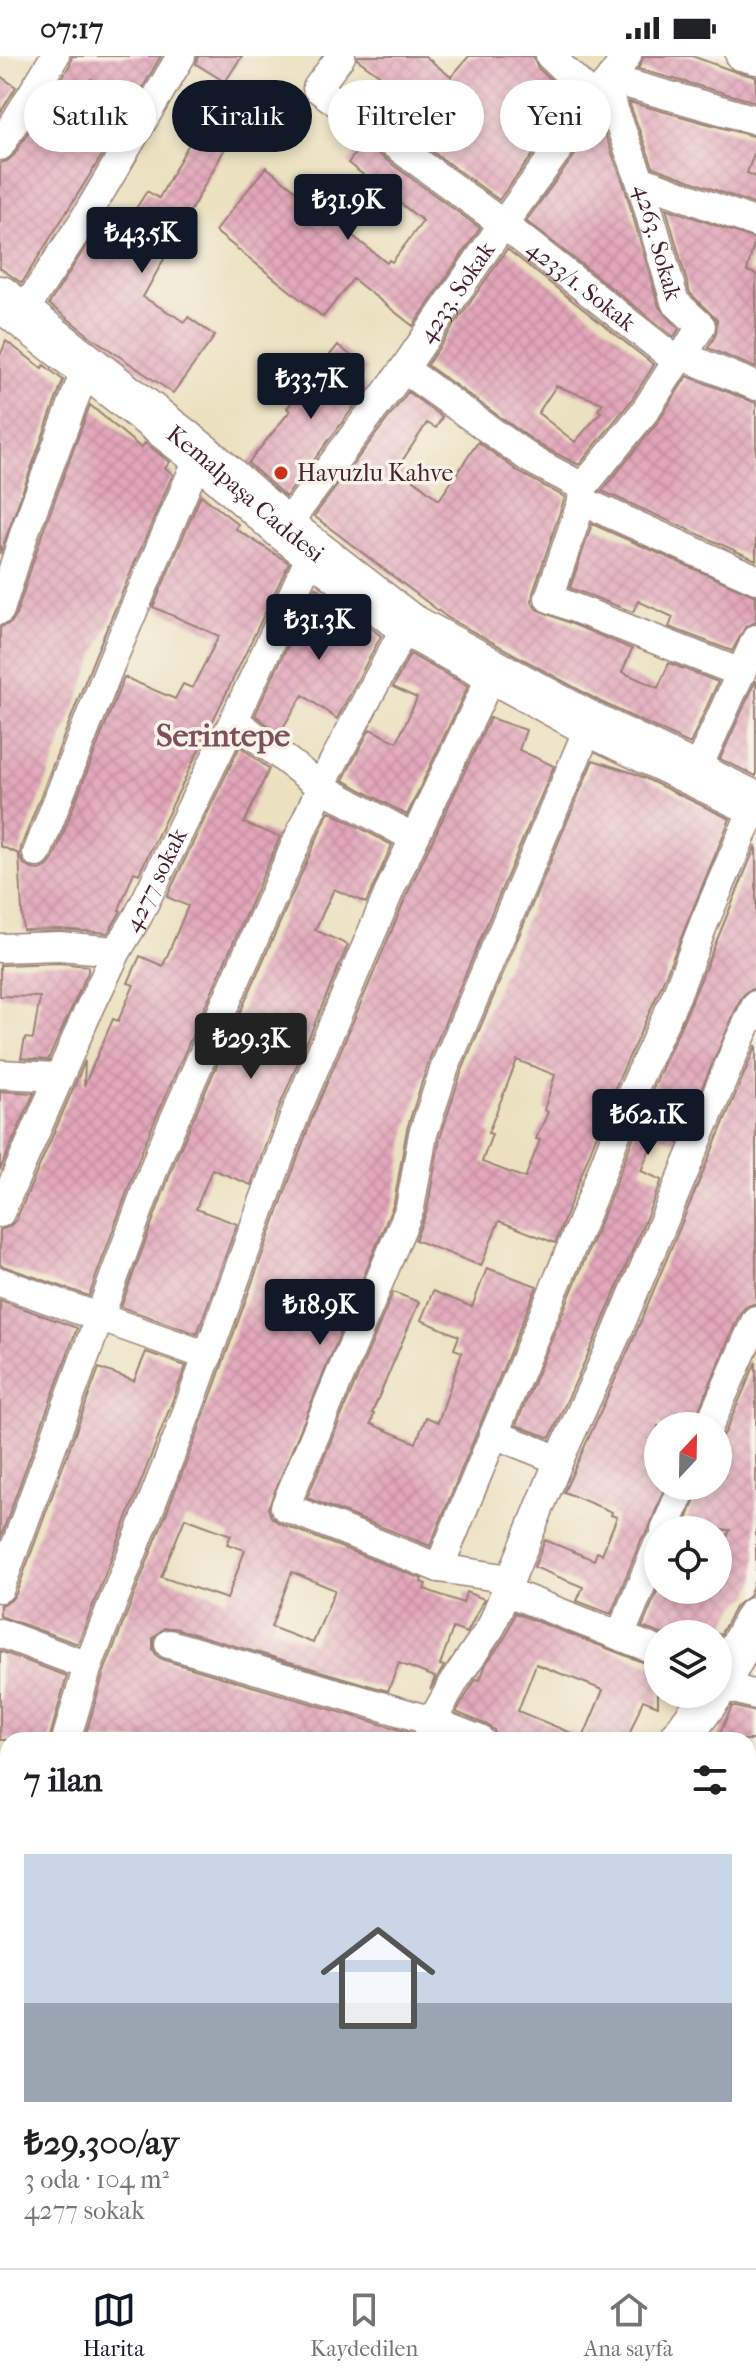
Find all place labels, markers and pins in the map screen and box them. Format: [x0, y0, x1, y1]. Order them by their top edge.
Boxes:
pin: ₺31.9K [283, 174, 413, 242]
pin: ₺43.5K [77, 207, 207, 275]
pin: ₺33.7K [246, 353, 376, 421]
place label: Havuzlu Kahve [297, 459, 453, 487]
marker: Havuzlu Kahve [272, 464, 290, 482]
pin: ₺31.3K [254, 594, 384, 662]
pin: ₺29.3K [186, 1013, 316, 1081]
pin: ₺62.1K [583, 1089, 713, 1157]
pin: ₺18.9K [255, 1279, 385, 1347]

